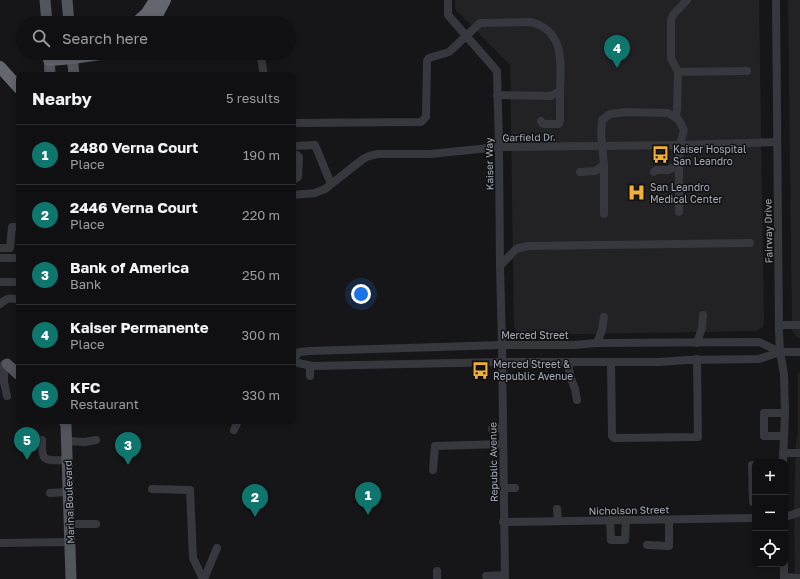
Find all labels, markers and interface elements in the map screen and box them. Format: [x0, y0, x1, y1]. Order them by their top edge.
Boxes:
search box [16, 16, 296, 60]
icon: search [30, 27, 52, 49]
text: Search here [62, 29, 148, 47]
pin: 4 [604, 35, 630, 68]
text: Nearby [32, 88, 92, 109]
text: 5 results [226, 90, 280, 106]
street label: Garfield Dr. [502, 131, 556, 143]
street label: Kaiser Way [483, 137, 495, 191]
text: 2480 Verna Court [70, 138, 198, 156]
place label: Kaiser Hospital San Leandro [673, 143, 746, 167]
bus stop icon: Kaiser Hospital San Leandro [650, 145, 670, 165]
text: 1 [42, 147, 48, 163]
text: 190 m [243, 147, 280, 163]
text: Place [70, 156, 105, 172]
place label: San Leandro Medical Center [650, 181, 722, 205]
hospital icon: San Leandro Medical Center [627, 183, 647, 203]
text: 2446 Verna Court [70, 198, 198, 216]
street label: Fairway Drive [761, 199, 775, 263]
text: 2 [41, 207, 49, 223]
text: 220 m [242, 207, 280, 223]
text: Place [70, 216, 105, 232]
text: Bank of America [70, 258, 189, 276]
text: 3 [41, 267, 49, 283]
text: 250 m [242, 267, 280, 283]
text: Bank [70, 276, 101, 292]
your location [351, 284, 371, 304]
text: Kaiser Permanente [70, 318, 209, 336]
text: 4 [41, 327, 49, 343]
text: 300 m [242, 327, 280, 343]
street label: Merced Street [501, 329, 569, 341]
text: Place [70, 336, 105, 352]
place label: Merced Street & Republic Avenue [493, 358, 573, 382]
bus stop icon: Merced Street & Republic Avenue [470, 360, 490, 380]
text: KFC [70, 378, 100, 396]
text: 5 [41, 387, 49, 403]
text: 330 m [242, 387, 280, 403]
text: Restaurant [70, 396, 139, 412]
street label: Republic Avenue [486, 422, 500, 502]
pin: 5 [14, 427, 40, 460]
pin: 3 [115, 432, 141, 465]
map controls [752, 459, 788, 567]
button: + [752, 459, 788, 495]
street label: Marina Boulevard [62, 460, 76, 544]
pin: 1 [355, 482, 381, 515]
pin: 2 [242, 484, 268, 517]
button: − [752, 495, 788, 531]
street label: Nicholson Street [589, 503, 669, 517]
button: locate [752, 531, 788, 567]

